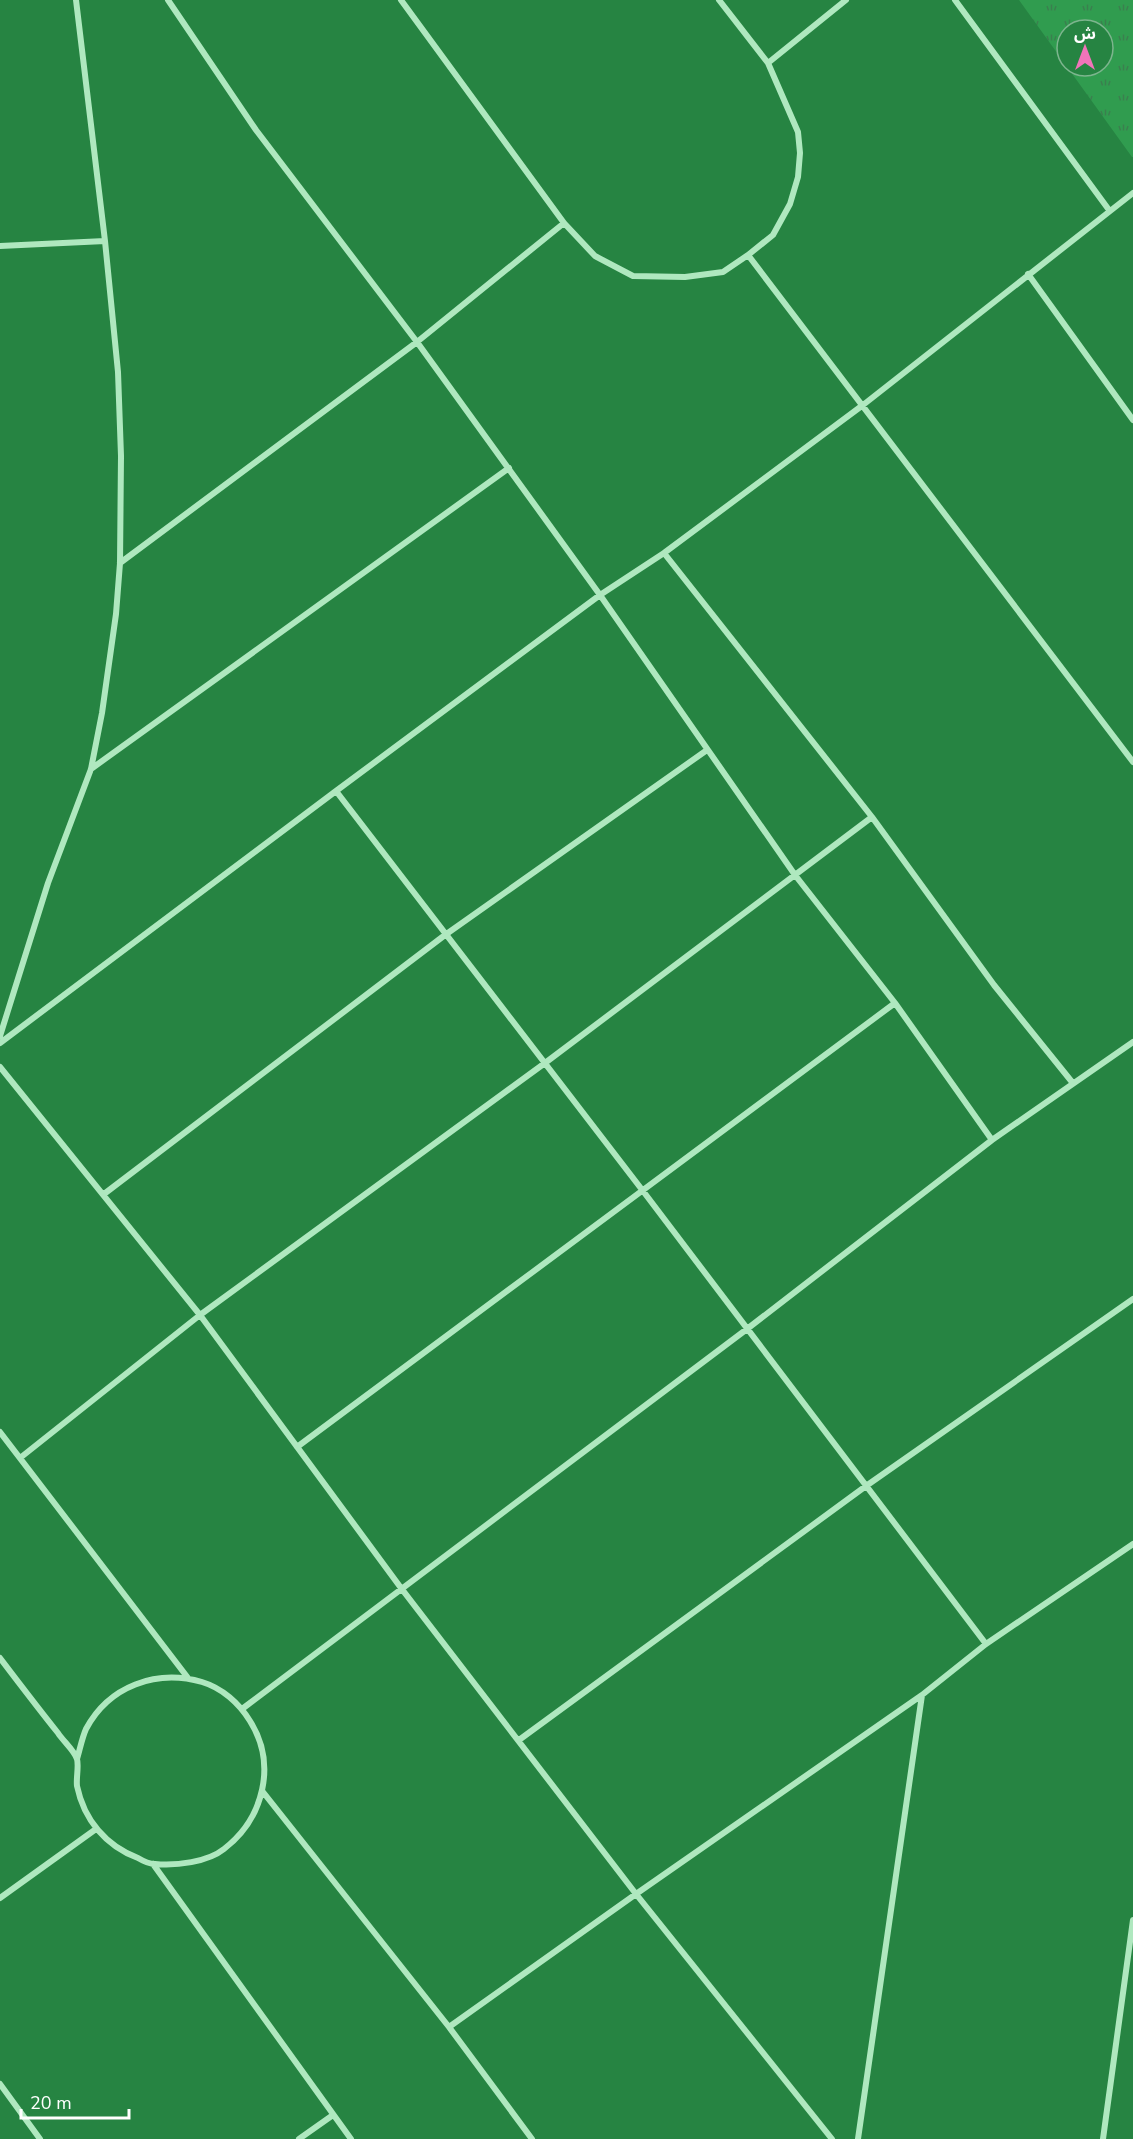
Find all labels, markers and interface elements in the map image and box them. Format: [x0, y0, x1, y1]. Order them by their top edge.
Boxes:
north arrow [1055, 18, 1115, 78]
text: ش [1074, 23, 1096, 45]
scale bar [21, 2082, 129, 2120]
text: 20 m [30, 2091, 72, 2115]

